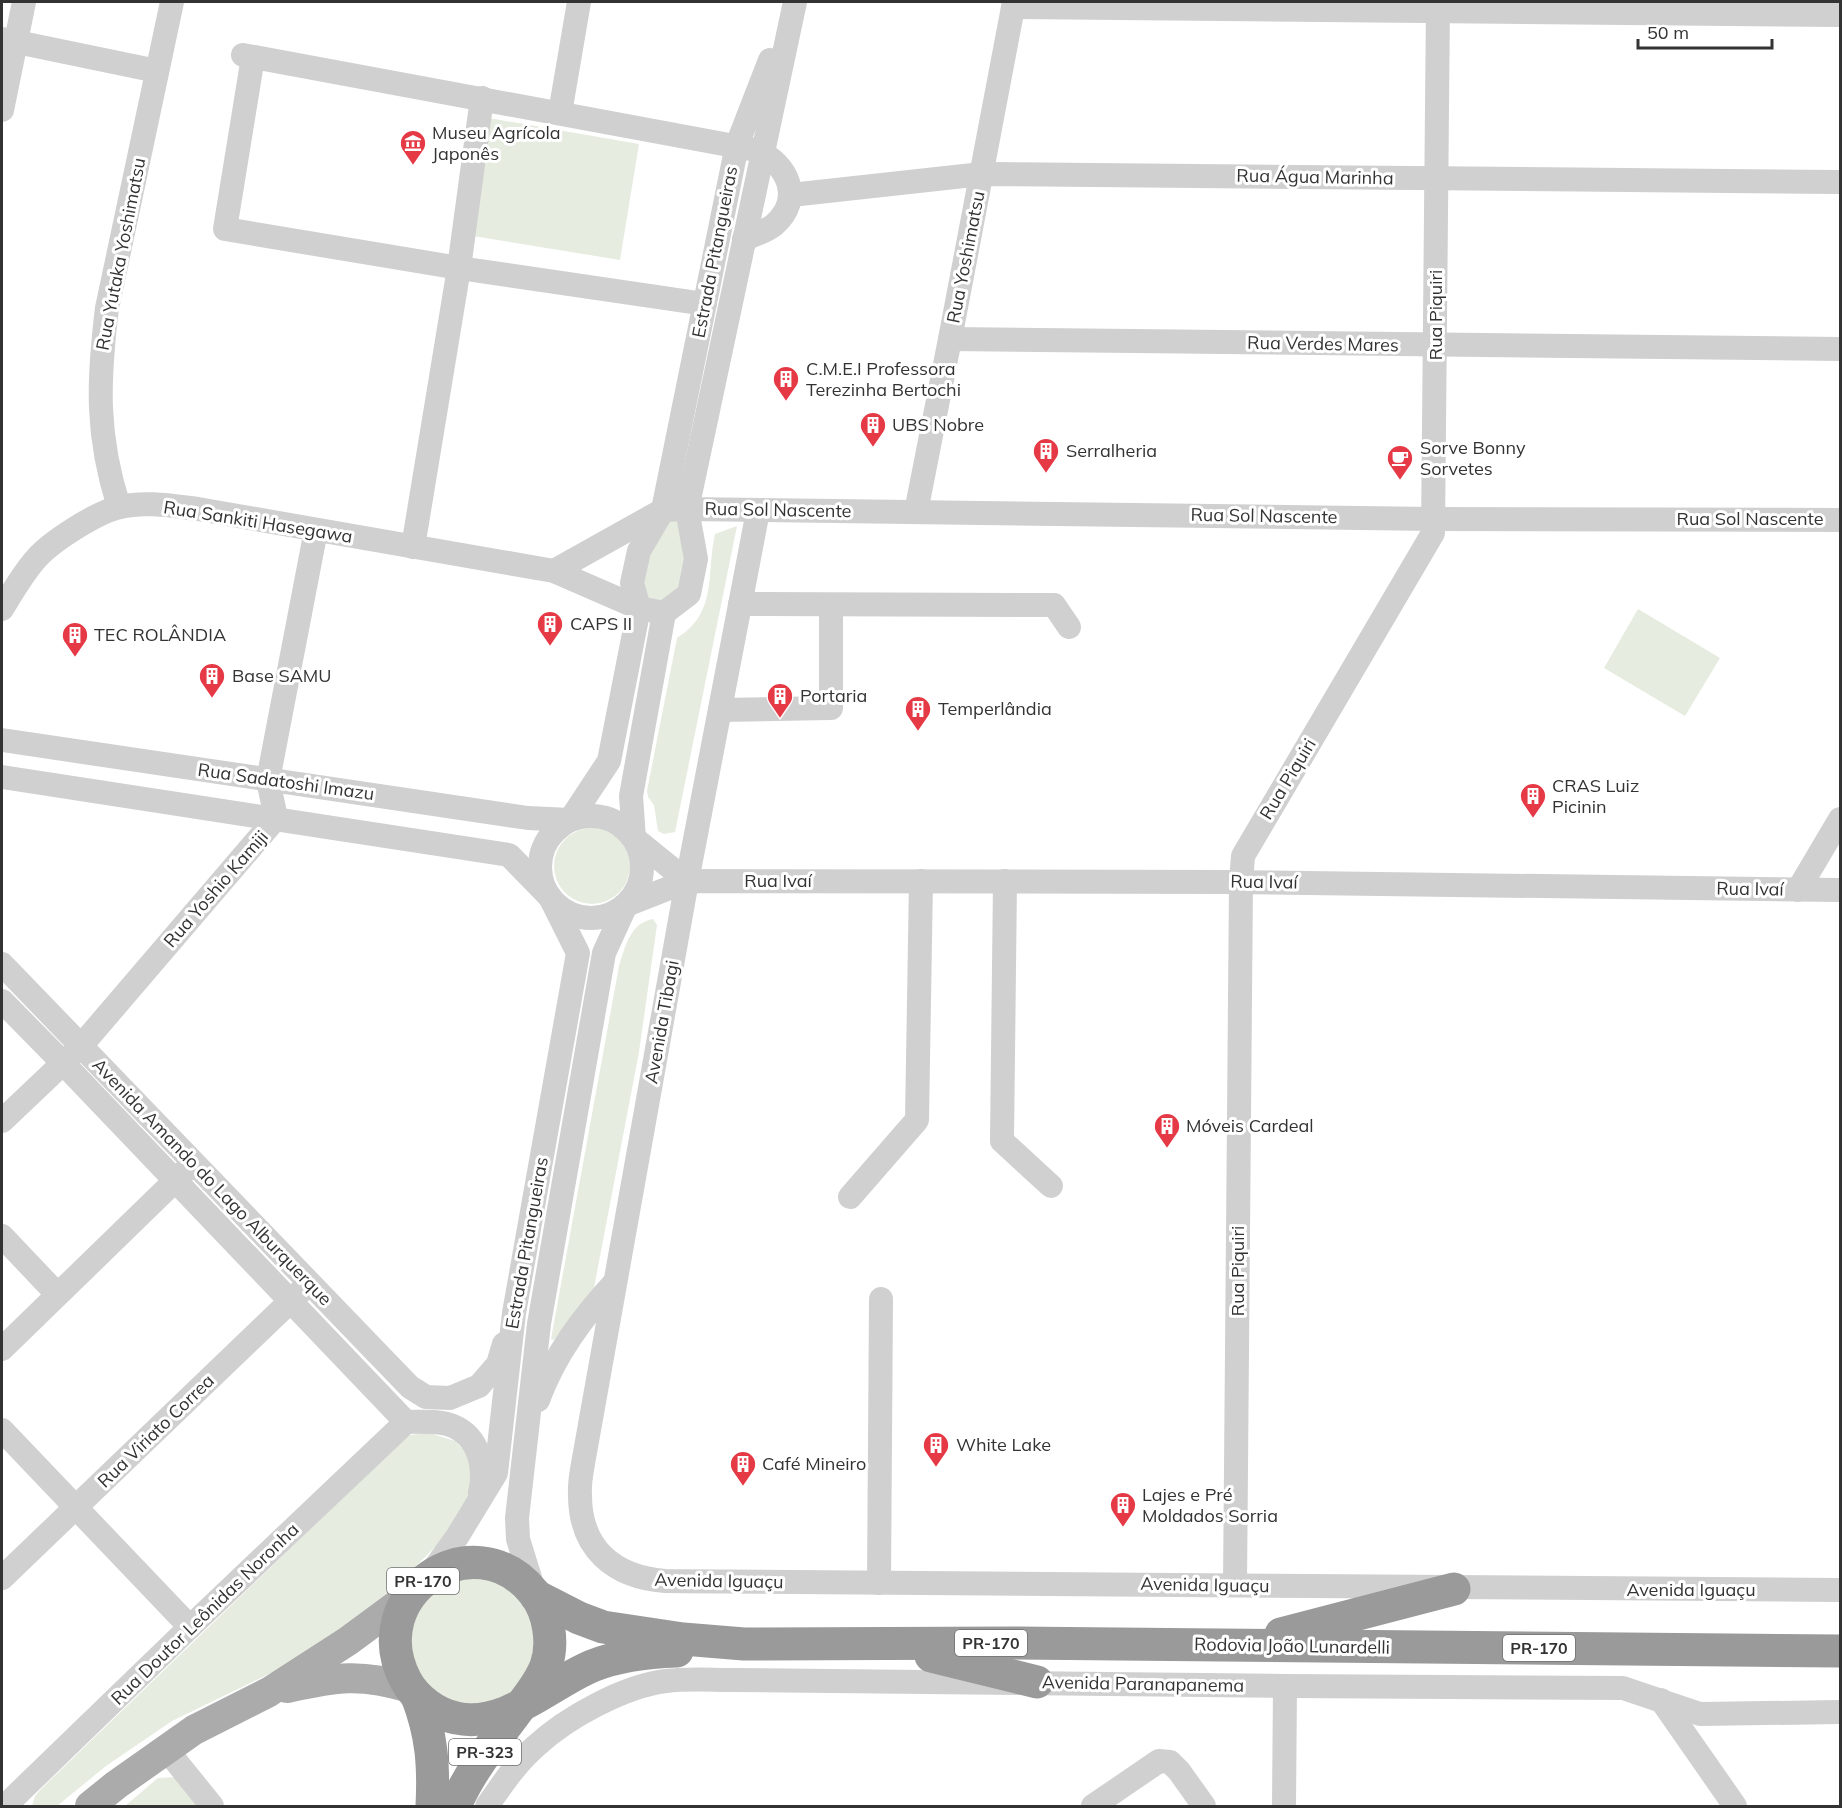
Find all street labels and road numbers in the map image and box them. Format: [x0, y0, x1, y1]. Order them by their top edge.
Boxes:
street label: Rua Yutaka Yoshimatsu [91, 156, 150, 352]
street label: Estrada Pitangueiras [687, 164, 742, 340]
street label: Rua Água Marinha [1236, 164, 1394, 189]
street label: Rua Yoshimatsu [941, 189, 990, 325]
street label: Rua Piquiri [1424, 270, 1447, 360]
street label: Rua Verdes Mares [1247, 331, 1399, 356]
street label: Rua Sankiti Hasegawa [162, 495, 354, 548]
street label: Rua Sol Nascente [704, 497, 852, 522]
street label: Rua Sol Nascente [1190, 503, 1338, 528]
street label: Rua Sol Nascente [1676, 507, 1824, 530]
street label: Rua Piquiri [1254, 734, 1321, 824]
street label: Rua Sadatoshi Imazu [196, 758, 376, 805]
street label: Rua Yoshio Kamiji [158, 825, 273, 952]
street label: Rua Ivaí [744, 869, 813, 892]
street label: Rua Ivaí [1230, 869, 1300, 894]
street label: Rua Ivaí [1716, 876, 1786, 901]
street label: Avenida Tibagi [639, 958, 684, 1085]
street label: Avenida Amando do Lago Alburquerque [88, 1053, 337, 1310]
street label: Estrada Pitangueiras [500, 1155, 553, 1331]
street label: Rua Piquiri [1226, 1226, 1249, 1316]
street label: Rua Viriato Correa [92, 1369, 219, 1492]
street label: Rua Doutor Leônidas Noronha [106, 1518, 303, 1710]
road number: PR-170 [387, 1568, 459, 1594]
street label: Avenida Iguaçu [654, 1568, 784, 1593]
street label: Avenida Iguaçu [1140, 1572, 1270, 1597]
street label: Avenida Iguaçu [1626, 1578, 1756, 1601]
road number: PR-170 [955, 1630, 1027, 1656]
street label: Rodovia João Lunardelli [1194, 1632, 1390, 1659]
road number: PR-170 [1503, 1635, 1575, 1661]
street label: Avenida Paranapanema [1042, 1670, 1244, 1697]
road number: PR-323 [449, 1739, 521, 1765]

